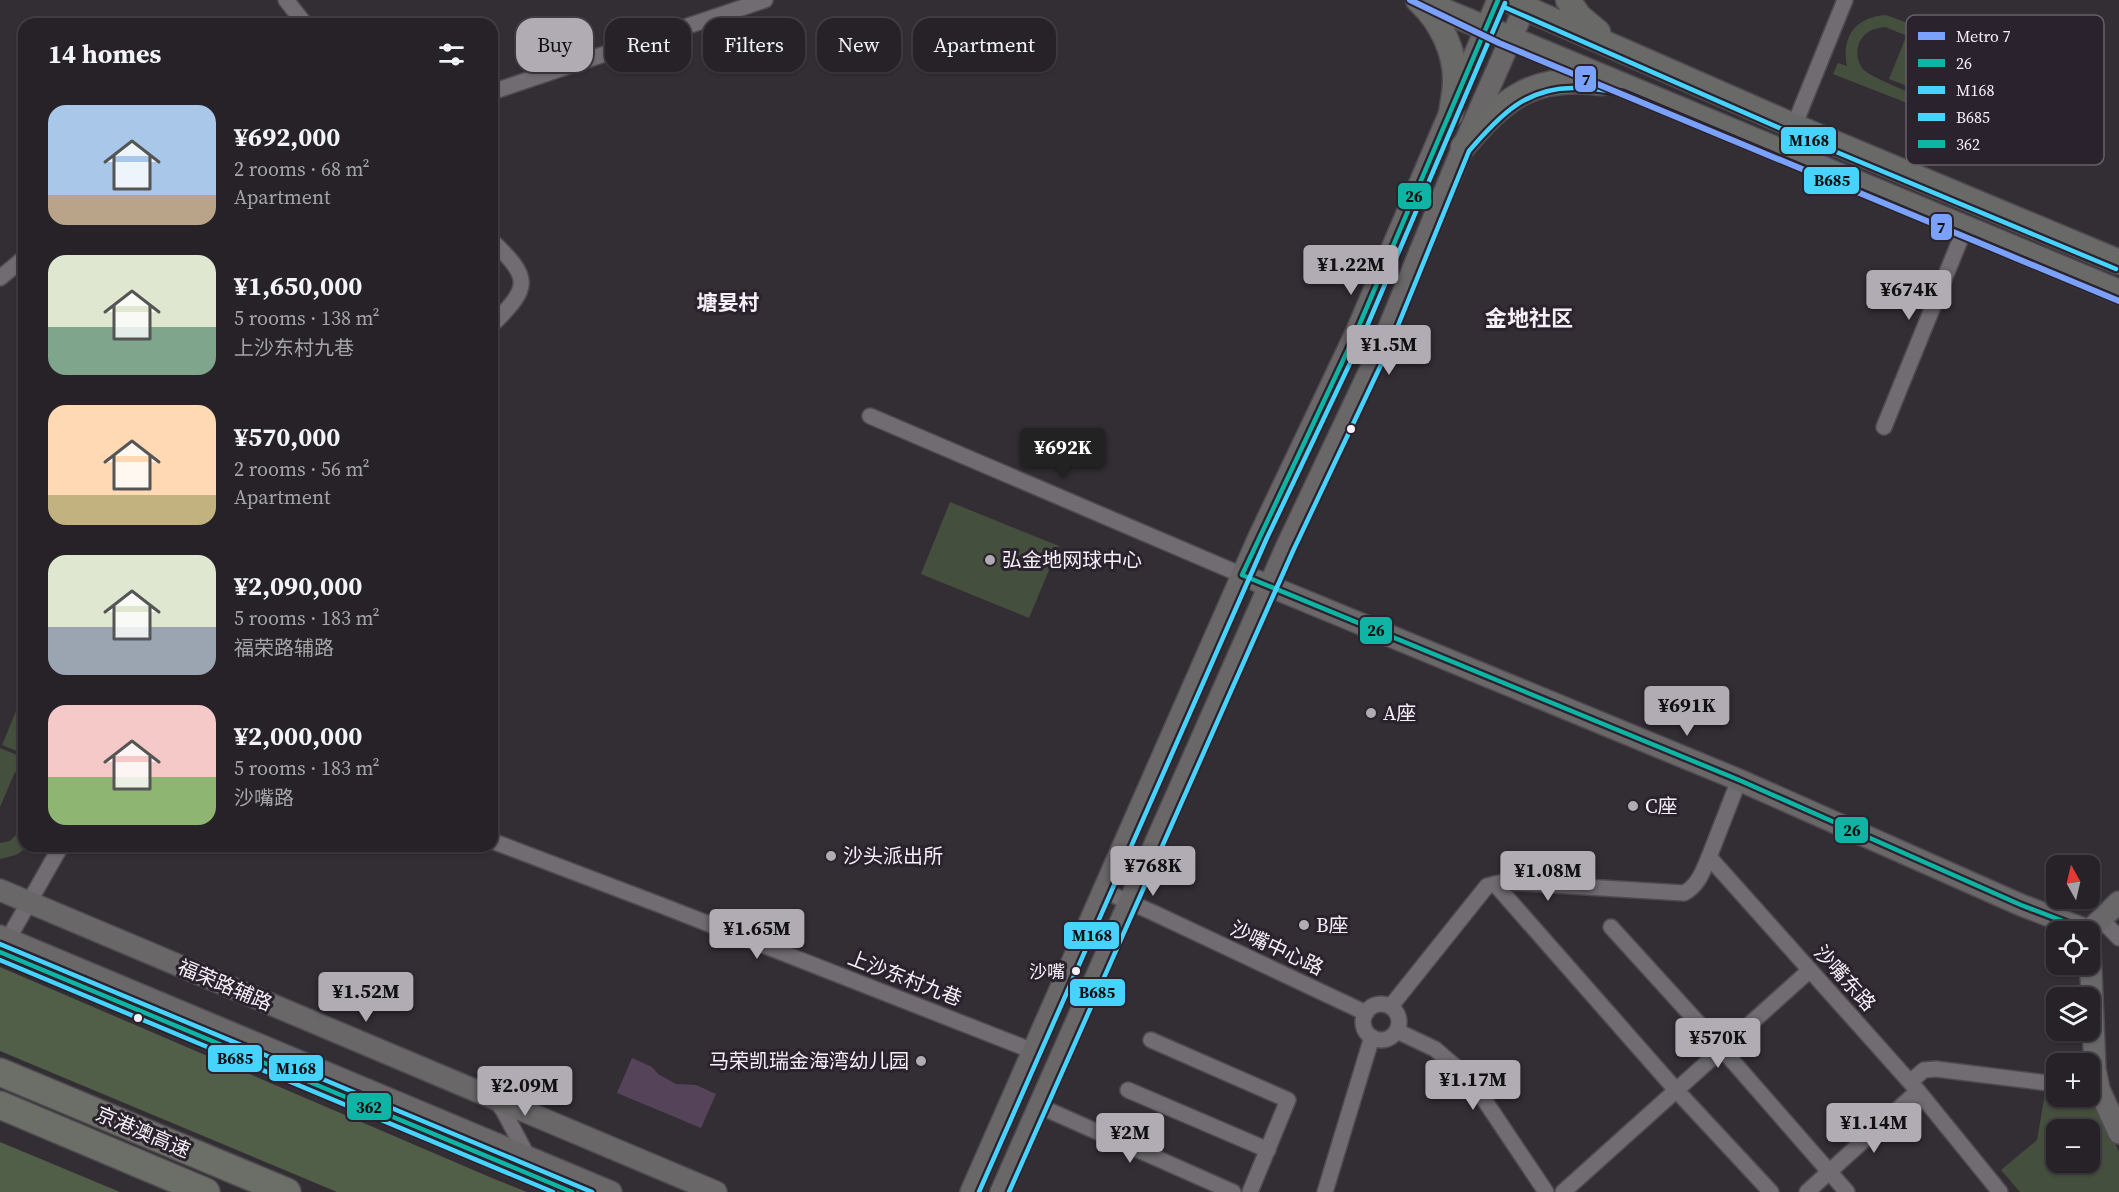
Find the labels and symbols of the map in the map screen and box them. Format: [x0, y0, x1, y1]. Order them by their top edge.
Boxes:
legend [1906, 15, 2104, 165]
text: Metro 7 [1956, 25, 2011, 47]
text: 26 [1956, 52, 1972, 74]
line badge: 7 [1574, 65, 1597, 93]
text: 7 [1582, 68, 1591, 90]
text: M168 [1956, 79, 1994, 101]
text: B685 [1956, 106, 1990, 128]
line badge: M168 [1780, 126, 1837, 155]
text: M168 [1789, 129, 1829, 151]
text: 362 [1956, 133, 1980, 155]
line badge: B685 [1803, 166, 1860, 195]
text: B685 [1814, 169, 1851, 191]
line badge: 26 [1397, 182, 1432, 210]
text: 26 [1405, 185, 1423, 207]
line badge: 7 [1930, 213, 1953, 241]
text: 7 [1937, 216, 1946, 238]
pin: ¥1.22M [1302, 245, 1400, 296]
pin: ¥674K [1867, 270, 1951, 321]
district label: 塘妟村 [697, 288, 760, 317]
district label: 金地社区 [1485, 303, 1573, 333]
pin: ¥1.5M [1347, 325, 1431, 376]
unlabelled marker [1345, 423, 1357, 435]
pin: ¥692K [1021, 428, 1105, 479]
place label: 弘金地网球中心 [1002, 546, 1142, 574]
marker: 弘金地网球中心 [983, 553, 997, 567]
line badge: 26 [1359, 616, 1393, 645]
text: 26 [1367, 619, 1385, 641]
pin: ¥691K [1645, 686, 1729, 737]
place label: A座 [1383, 699, 1416, 727]
marker: A座 [1364, 706, 1378, 720]
place label: C座 [1645, 792, 1678, 820]
marker: C座 [1626, 799, 1640, 813]
line badge: 26 [1834, 816, 1869, 844]
text: 26 [1843, 819, 1861, 841]
place label: 沙头派出所 [843, 842, 943, 870]
pin: ¥768K [1111, 846, 1195, 897]
marker: 沙头派出所 [824, 849, 838, 863]
pin: ¥1.08M [1499, 851, 1597, 902]
north arrow [2046, 855, 2100, 909]
pin: ¥1.65M [708, 909, 806, 960]
place label: B座 [1316, 911, 1349, 939]
street label: 沙嘴中心路 [1226, 914, 1328, 982]
marker: B座 [1297, 918, 1311, 932]
line badge: M168 [1063, 921, 1120, 950]
text: M168 [1072, 924, 1112, 946]
street label: 沙嘴东路 [1808, 939, 1882, 1017]
street label: 上沙东村九巷 [844, 943, 966, 1013]
street label: 福荣路辅路 [174, 953, 276, 1017]
place label: 沙嘴 [1029, 959, 1065, 984]
marker: 沙嘴 [1070, 965, 1082, 977]
pin: ¥1.52M [317, 972, 415, 1023]
line badge: B685 [1069, 978, 1126, 1007]
text: B685 [1079, 981, 1116, 1003]
unlabelled marker [132, 1012, 144, 1024]
pin: ¥570K [1676, 1018, 1760, 1069]
line badge: B685 [207, 1044, 263, 1073]
text: B685 [217, 1047, 254, 1069]
place label: 马荣凯瑞金海湾幼儿园 [709, 1047, 909, 1075]
line badge: M168 [268, 1054, 324, 1082]
marker: 马荣凯瑞金海湾幼儿园 [914, 1054, 928, 1068]
text: M168 [276, 1057, 316, 1079]
pin: ¥1.17M [1424, 1060, 1522, 1111]
pin: ¥2.09M [476, 1066, 574, 1117]
line badge: 362 [346, 1092, 392, 1121]
text: 362 [356, 1096, 382, 1118]
street label: 京港澳高速 [92, 1100, 194, 1164]
pin: ¥1.14M [1825, 1103, 1923, 1154]
pin: ¥2M [1101, 1113, 1159, 1164]

